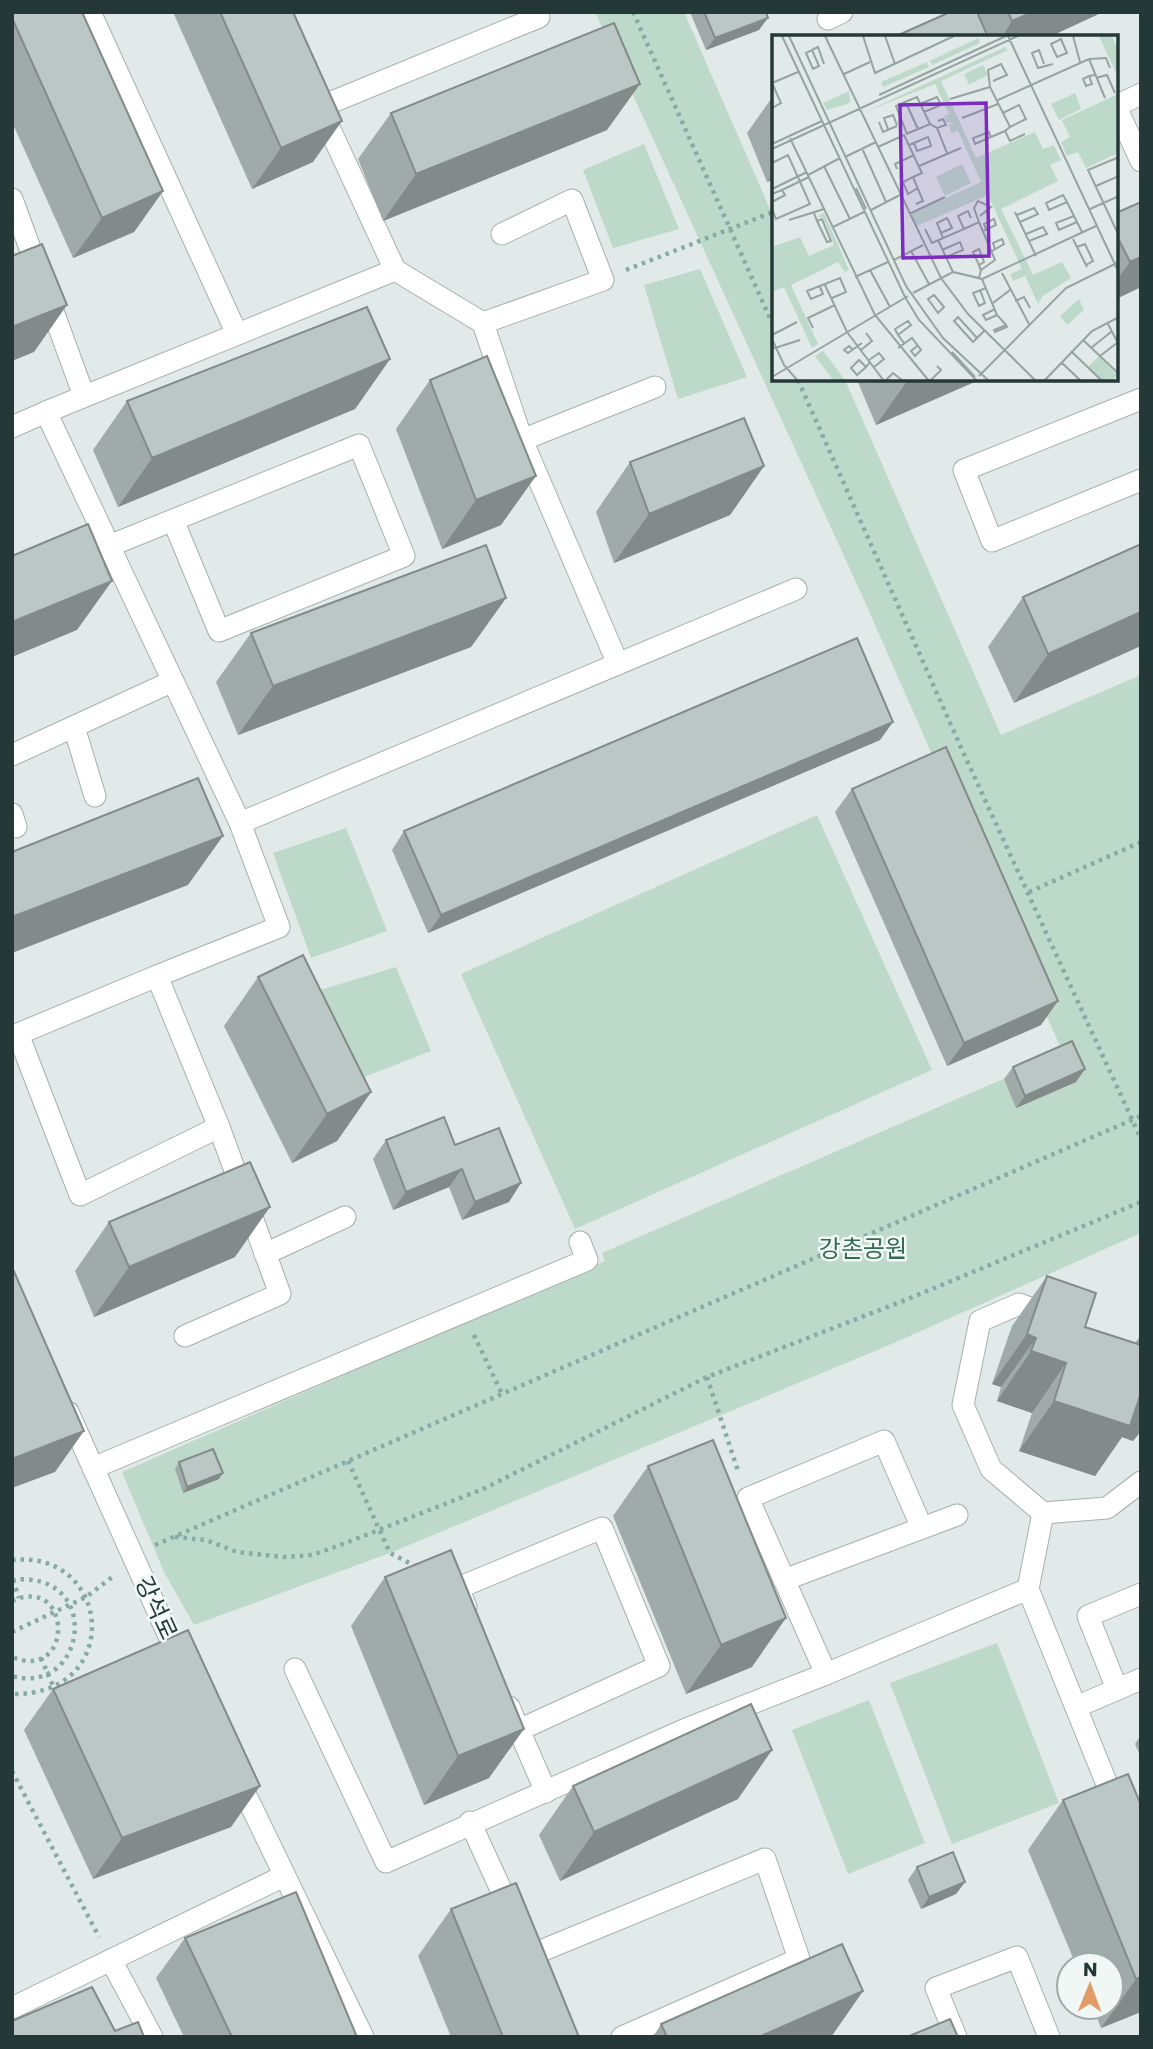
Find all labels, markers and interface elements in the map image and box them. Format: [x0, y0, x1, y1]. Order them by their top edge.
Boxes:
inset map [772, 35, 1118, 382]
park label: 강촌공원 [819, 1232, 907, 1265]
street label: 강석로 [127, 1571, 185, 1645]
north arrow [1055, 1951, 1125, 2021]
text: N [1083, 1956, 1098, 1983]

